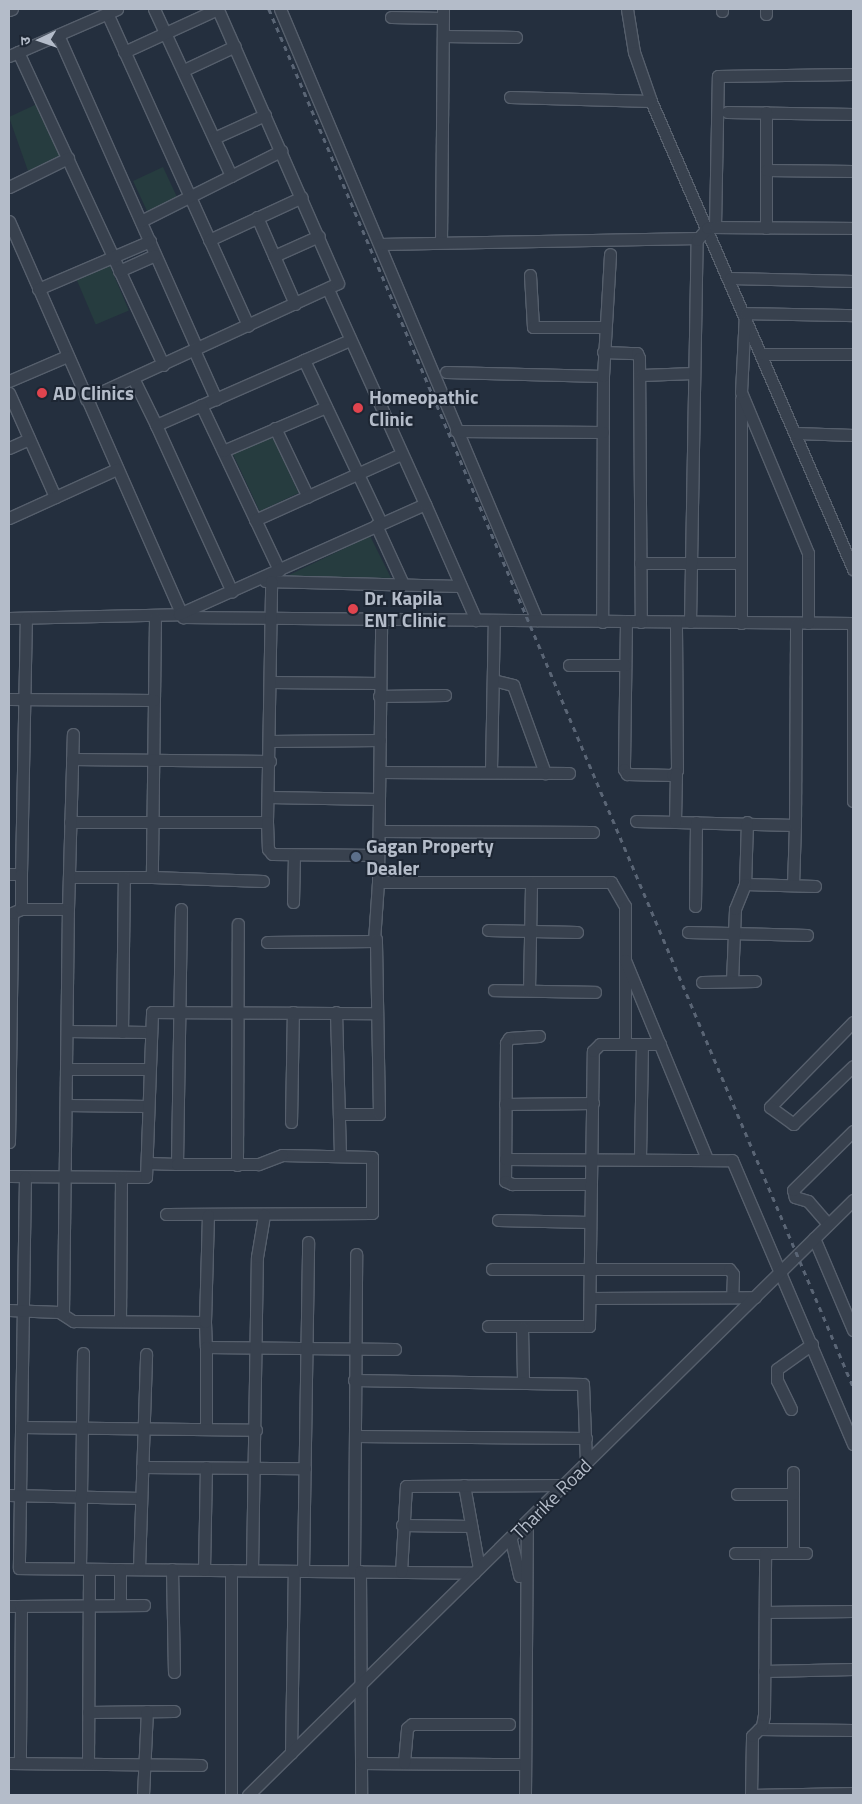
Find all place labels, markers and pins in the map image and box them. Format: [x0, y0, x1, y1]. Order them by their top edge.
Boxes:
place label: AD Clinics [53, 382, 134, 404]
marker: AD Clinics [35, 386, 49, 400]
place label: Homeopathic Clinic [369, 386, 478, 430]
marker: Homeopathic Clinic [351, 401, 365, 415]
place label: Dr. Kapila ENT Clinic [364, 587, 446, 631]
marker: Dr. Kapila ENT Clinic [346, 602, 360, 616]
place label: Gagan Property Dealer [366, 835, 494, 879]
marker: Gagan Property Dealer [350, 851, 362, 863]

